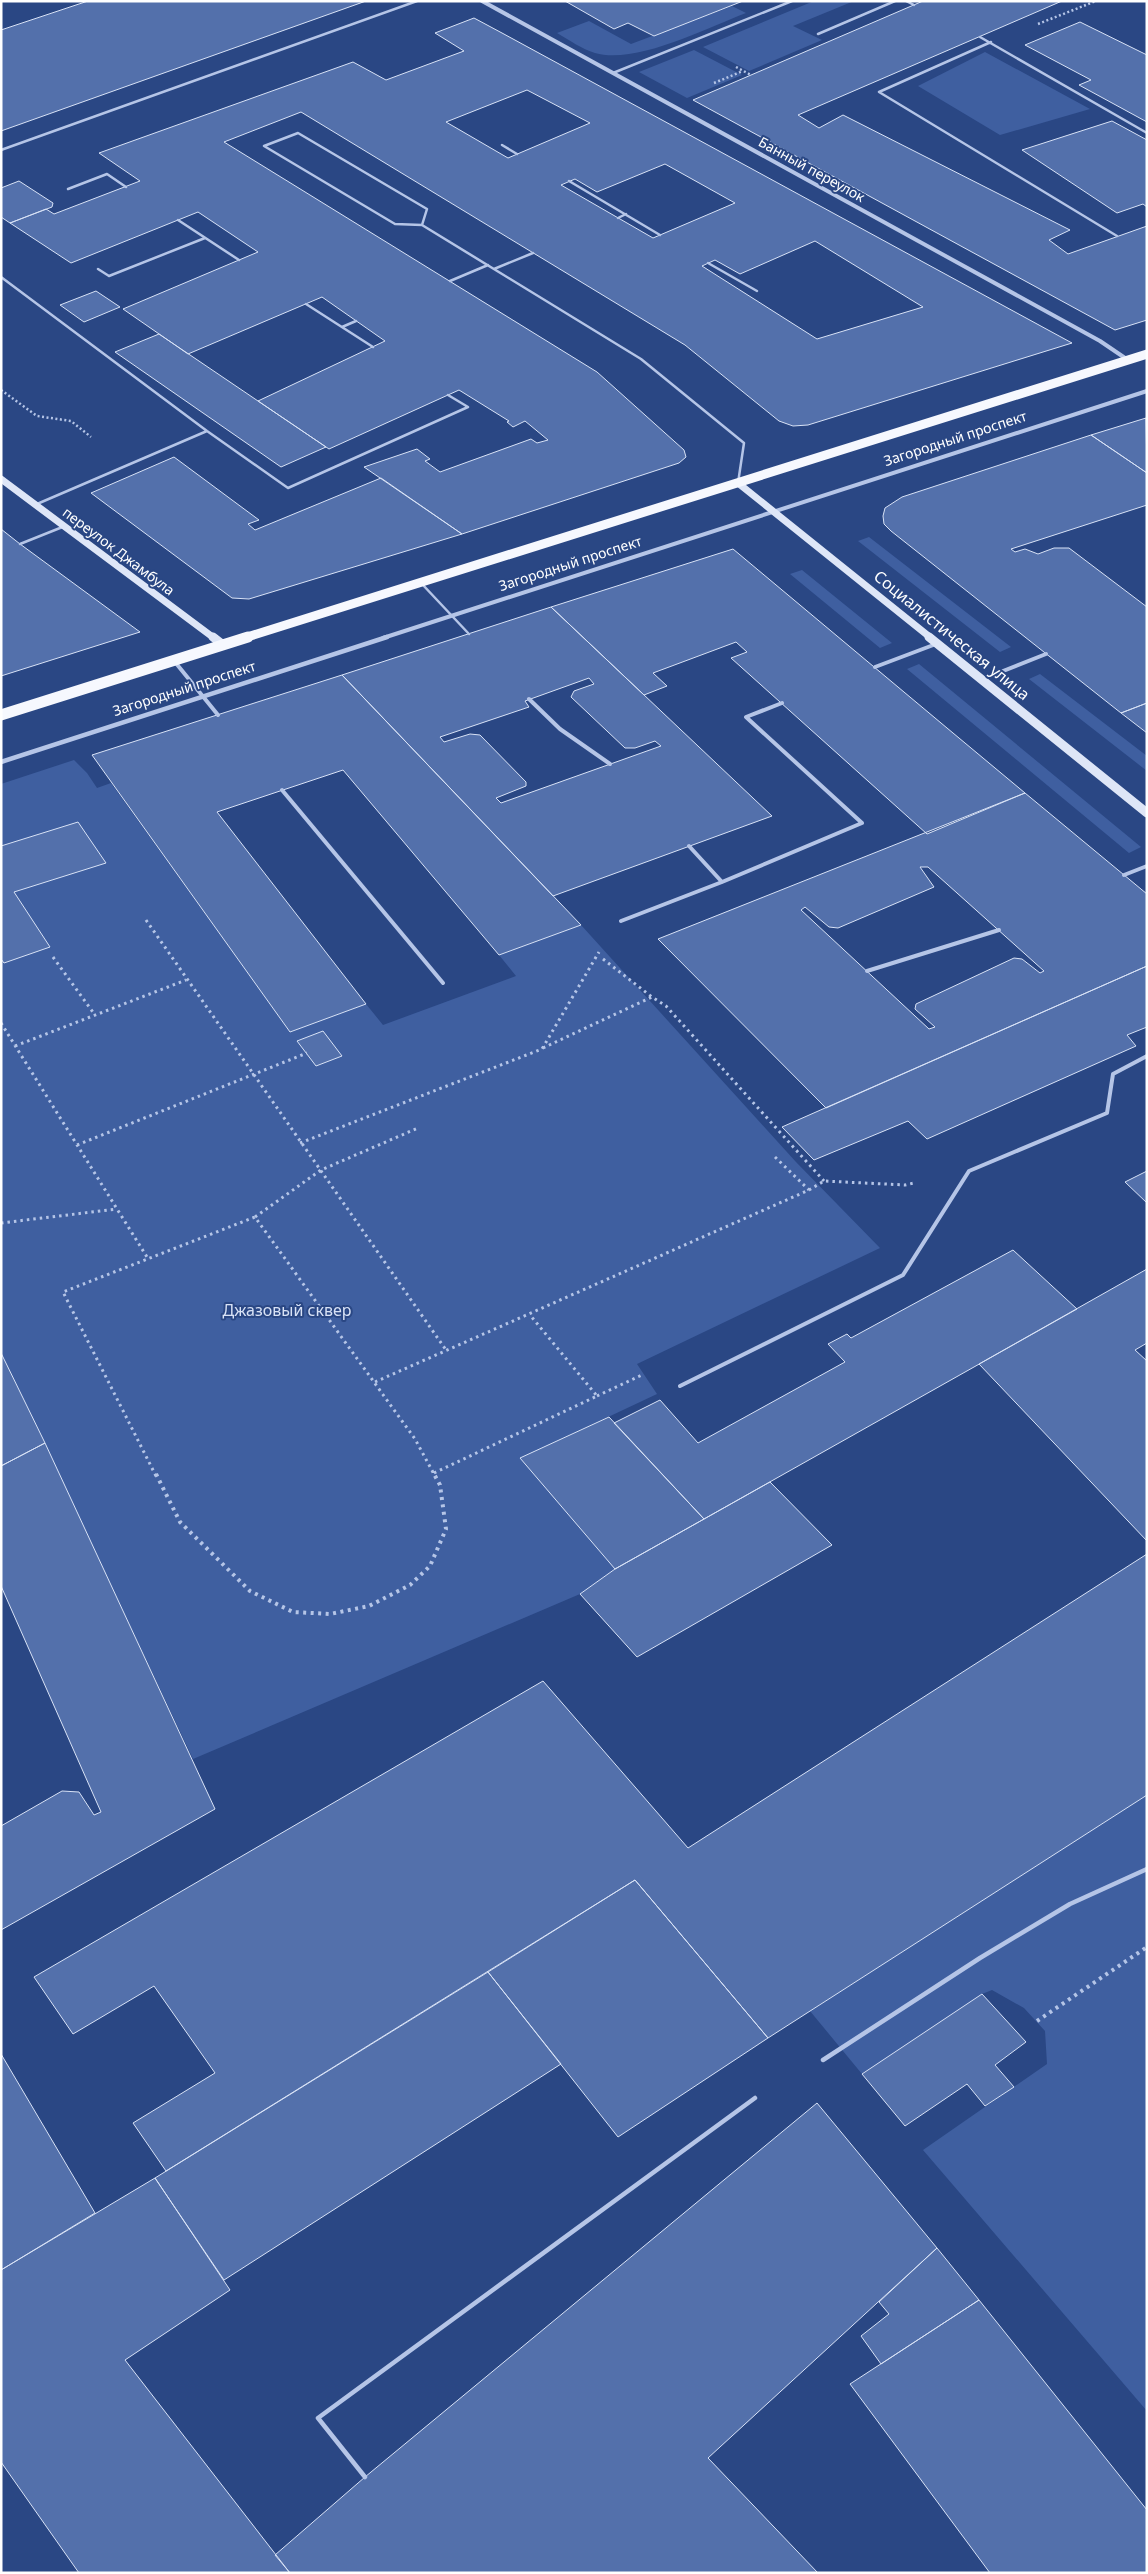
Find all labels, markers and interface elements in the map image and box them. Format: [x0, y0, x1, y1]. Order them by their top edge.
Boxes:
street label: Банный переулок [755, 132, 869, 206]
street label: Загородный проспект [881, 406, 1029, 470]
street label: переулок Джамбула [59, 503, 179, 599]
street label: Загородный проспект [496, 531, 644, 595]
street label: Социалистическая улица [869, 565, 1035, 705]
street label: Загородный проспект [110, 656, 258, 720]
park label: Джазовый сквер [223, 1299, 351, 1321]

